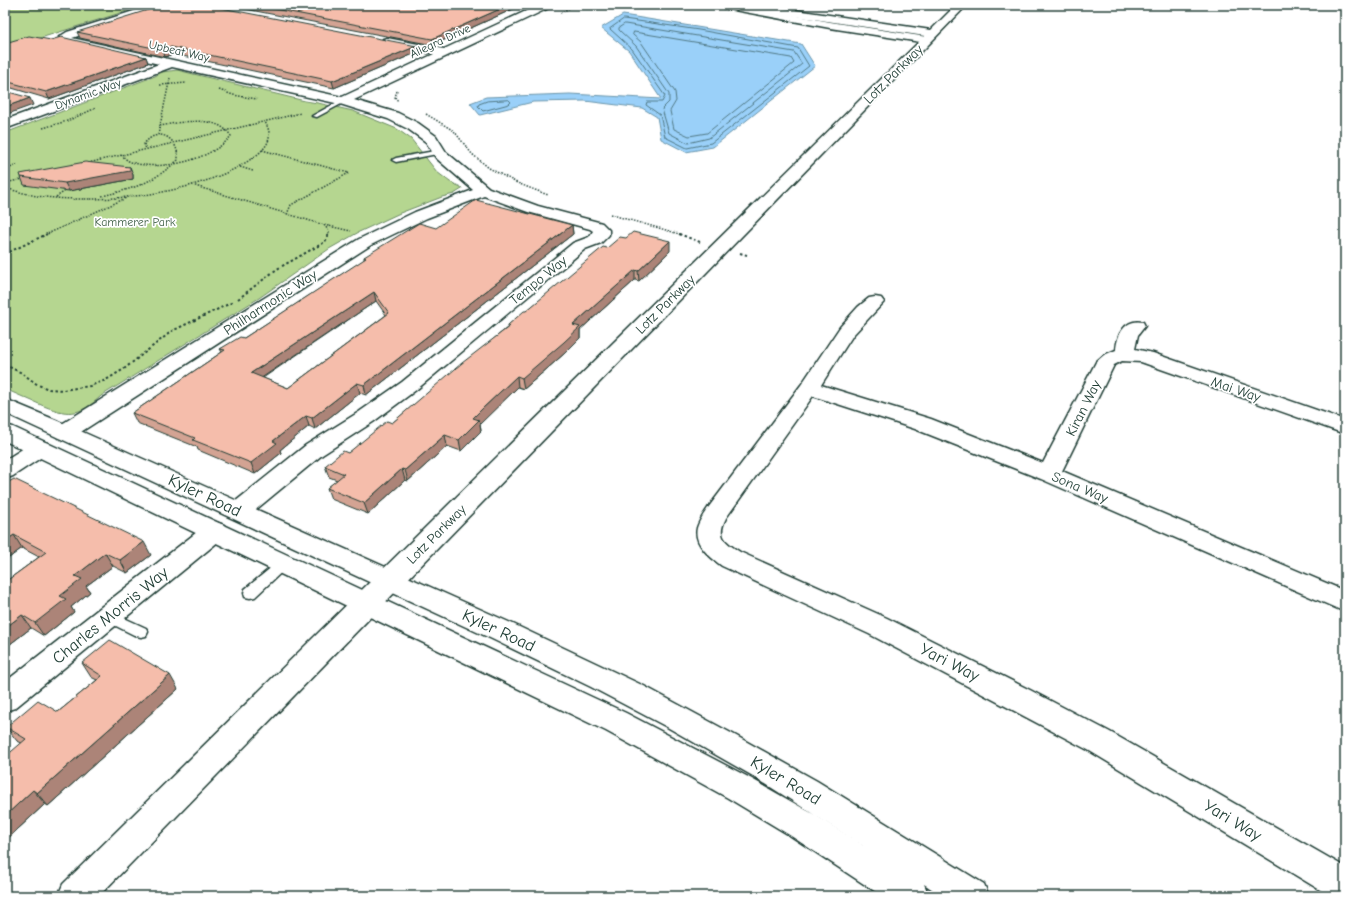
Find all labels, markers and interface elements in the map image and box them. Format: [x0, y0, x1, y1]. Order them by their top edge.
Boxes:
street label: Allegra Drive [408, 21, 472, 61]
street label: Upbeat Way [147, 37, 211, 65]
street label: Lotz Parkway [860, 41, 927, 108]
street label: Dynamic Way [53, 75, 124, 112]
park label: Kammerer Park [94, 215, 176, 229]
street label: Tempo Way [506, 252, 571, 309]
street label: Philharmonic Way [220, 266, 321, 339]
street label: Lotz Parkway [632, 271, 699, 338]
street label: Mai Way [1209, 373, 1264, 406]
street label: Kiran Way [1062, 377, 1105, 439]
street label: Sona Way [1049, 468, 1111, 507]
street label: Kyler Road [165, 470, 244, 521]
street label: Lotz Parkway [403, 501, 470, 568]
street label: Charles Morris Way [49, 563, 172, 668]
street label: Kyler Road [459, 605, 538, 656]
street label: Yari Way [917, 639, 983, 686]
street label: Kyler Road [747, 752, 824, 809]
street label: Yari Way [1200, 796, 1265, 845]

